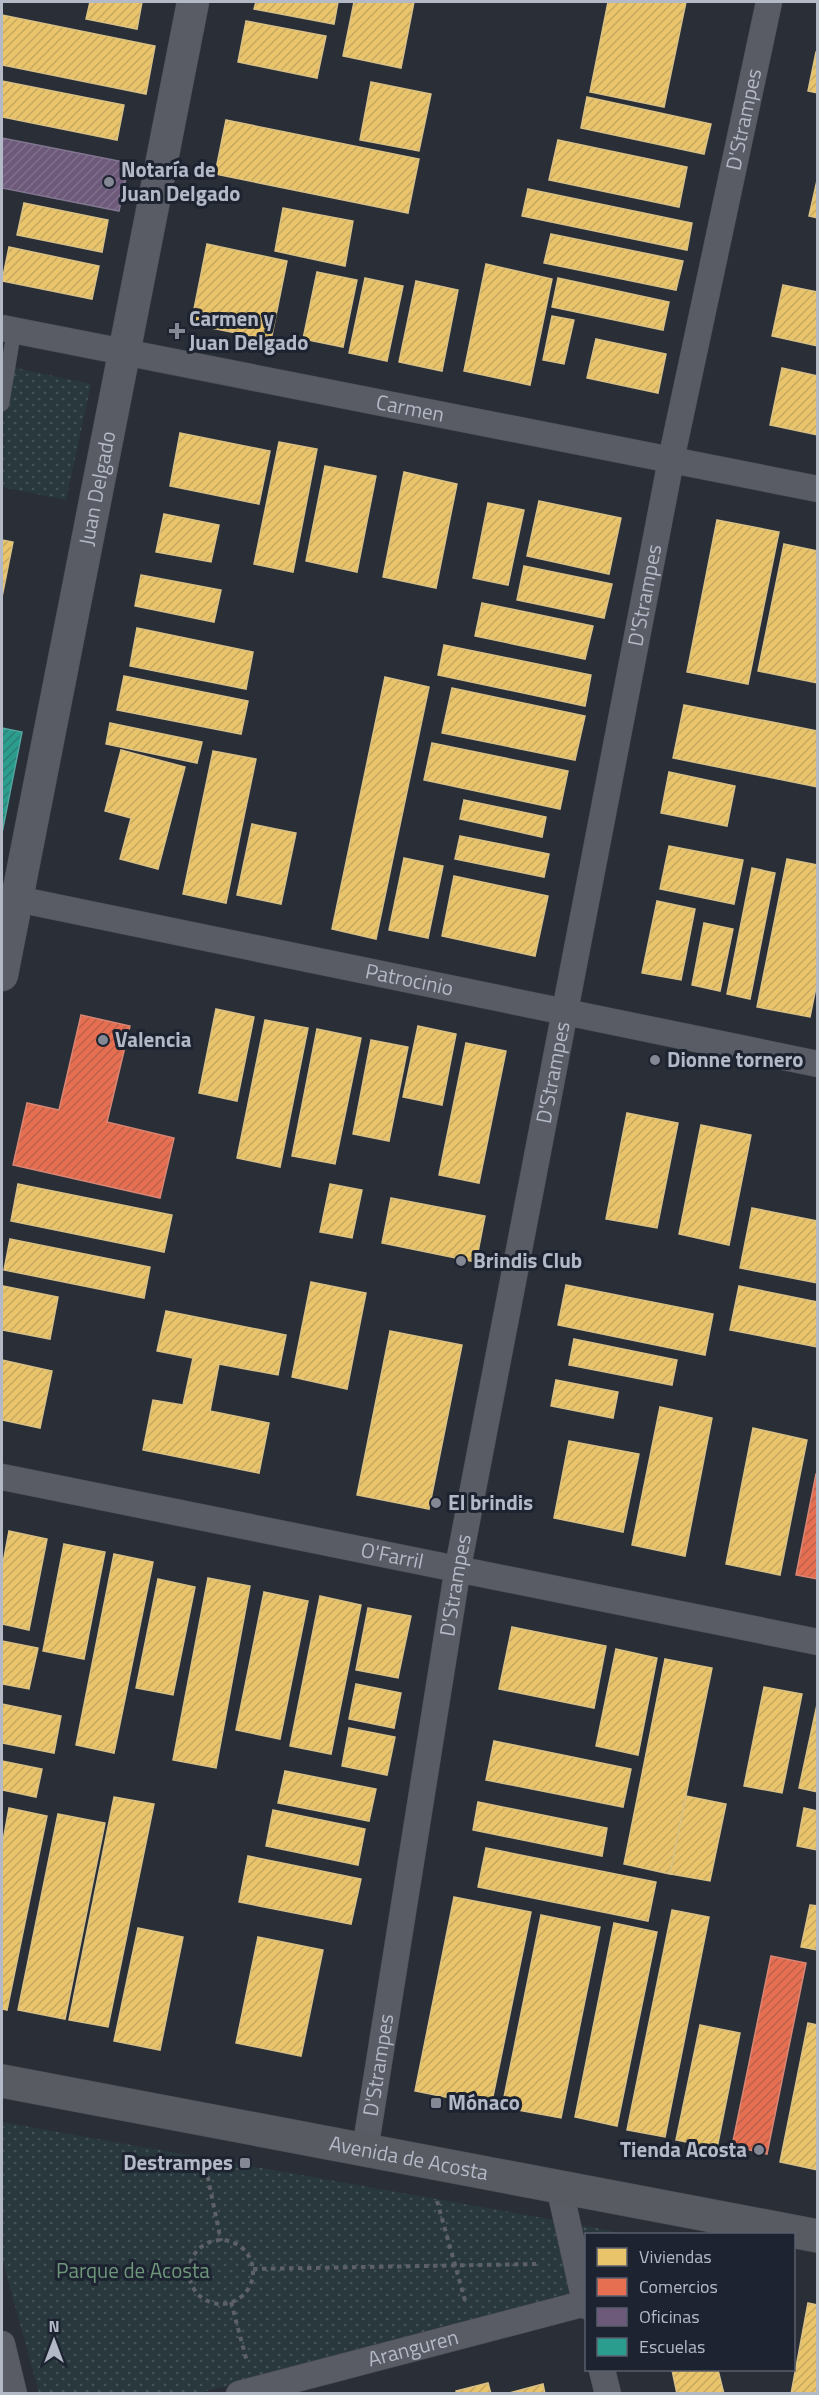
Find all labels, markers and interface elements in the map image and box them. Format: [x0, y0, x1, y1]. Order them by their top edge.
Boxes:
street label: D'Strampes [716, 65, 769, 173]
place label: Notaría de Juan Delgado [121, 153, 240, 209]
marker: Notaría de Juan Delgado [102, 175, 116, 189]
place label: Carmen y Juan Delgado [189, 302, 308, 358]
marker: Carmen y Juan Delgado [170, 324, 184, 338]
street label: Carmen [374, 385, 447, 430]
street label: Juan Delgado [70, 428, 123, 548]
street label: D'Strampes [619, 541, 669, 649]
street label: Patrocinio [363, 954, 457, 1004]
street label: D'Strampes [527, 1018, 578, 1126]
place label: Valencia [115, 1023, 192, 1055]
marker: Valencia [96, 1033, 110, 1047]
place label: Dionne tornero [667, 1043, 803, 1075]
marker: Dionne tornero [648, 1053, 662, 1067]
place label: Brindis Club [473, 1244, 582, 1276]
marker: Brindis Club [454, 1254, 468, 1268]
place label: El brindis [448, 1486, 533, 1518]
marker: El brindis [429, 1496, 443, 1510]
street label: D'Strampes [430, 1531, 479, 1639]
street label: O'Farril [358, 1533, 426, 1577]
street label: D'Strampes [354, 2011, 401, 2118]
place label: Mónaco [448, 2086, 520, 2118]
marker: Mónaco [429, 2096, 443, 2110]
street label: Avenida de Acosta [327, 2127, 492, 2188]
place label: Tienda Acosta [620, 2133, 747, 2165]
marker: Tienda Acosta [752, 2143, 766, 2157]
place label: Destrampes [123, 2146, 233, 2178]
marker: Destrampes [238, 2156, 252, 2170]
legend [585, 2233, 795, 2371]
text: Viviendas [639, 2243, 712, 2270]
park label: Parque de Acosta [56, 2254, 210, 2286]
text: Comercios [639, 2273, 718, 2300]
text: Oficinas [639, 2303, 700, 2330]
north arrow [24, 2311, 84, 2371]
text: N [48, 2314, 60, 2338]
street label: Aranguren [364, 2320, 462, 2375]
text: Escuelas [639, 2333, 705, 2360]

